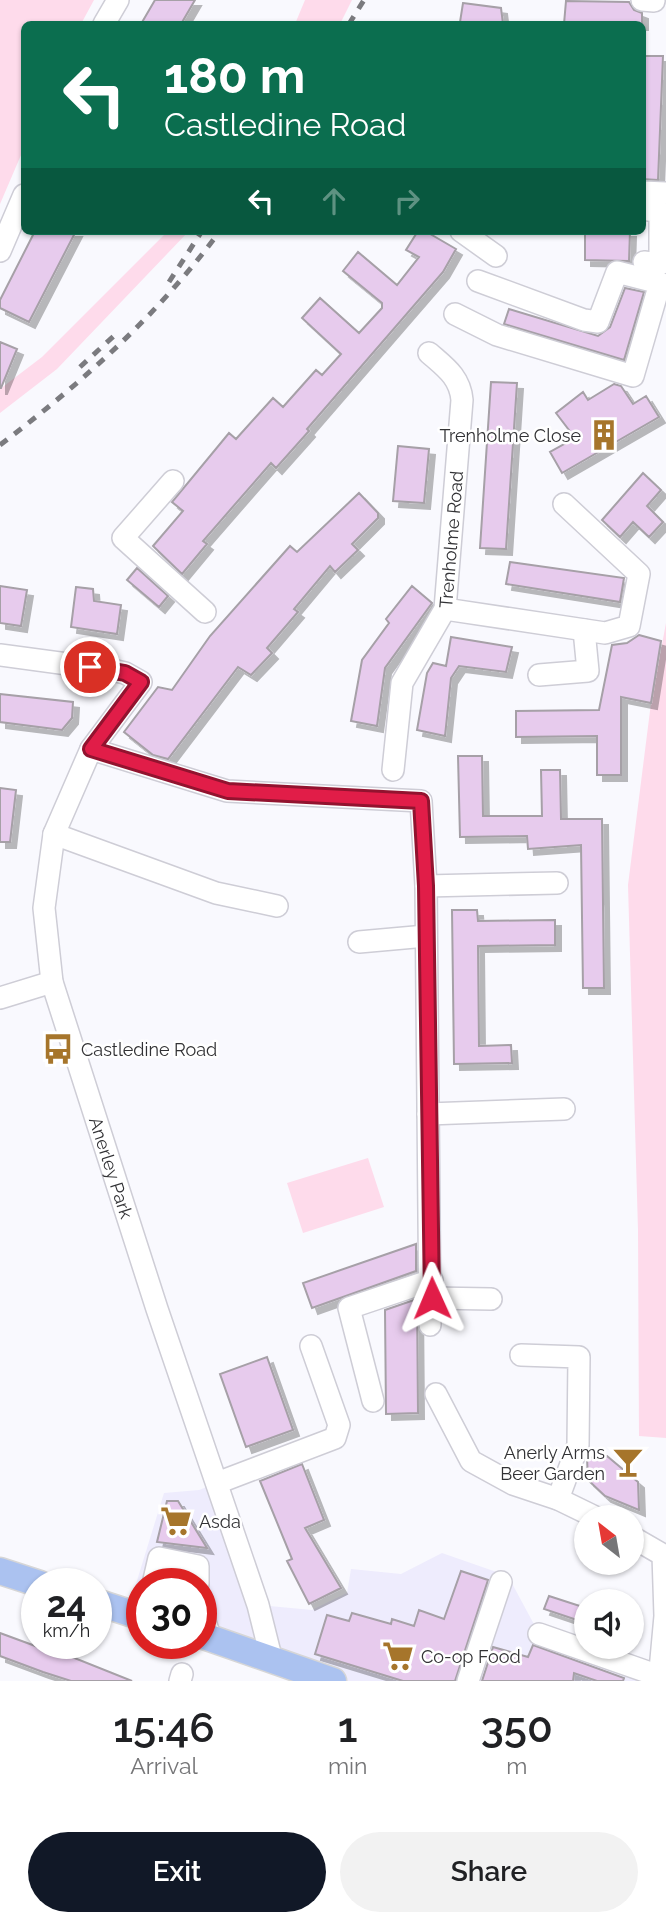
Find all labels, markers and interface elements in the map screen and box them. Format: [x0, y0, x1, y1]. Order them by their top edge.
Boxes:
text: 180 m [164, 47, 305, 104]
icon: left [49, 49, 140, 140]
text: Castledine Road [164, 106, 406, 143]
icon: left [242, 182, 280, 220]
icon: ahead [315, 182, 353, 220]
icon: right [388, 182, 426, 220]
building icon: Trenholme Close [587, 418, 621, 452]
place label: Trenholme Close [440, 425, 581, 446]
street label: Trenholme Road [435, 470, 467, 609]
pin [60, 637, 120, 697]
icon: arrive [71, 648, 109, 686]
bus stop icon: Castledine Road [41, 1032, 75, 1066]
place label: Castledine Road [81, 1039, 217, 1060]
street label: Anerley Park [85, 1114, 138, 1221]
position arrow [395, 1261, 469, 1335]
place label: Anerly Arms Beer Garden [500, 1442, 605, 1484]
bar icon: Anerly Arms Beer Garden [611, 1445, 645, 1479]
supermarket icon: Asda [159, 1504, 193, 1538]
north arrow [574, 1505, 644, 1575]
map controls [574, 1505, 644, 1659]
place label: Asda [199, 1511, 241, 1532]
speed limit sign: 30 [126, 1568, 217, 1659]
text: 24 [47, 1584, 86, 1625]
button: sound [574, 1589, 644, 1659]
text: km/h [43, 1620, 90, 1641]
supermarket icon: Co-op Food [381, 1639, 415, 1673]
place label: Co-op Food [421, 1646, 521, 1667]
text: 15:46 [113, 1703, 215, 1752]
text: 1 [338, 1703, 358, 1752]
text: 350 [481, 1703, 553, 1752]
text: Arrival [130, 1752, 198, 1779]
text: min [328, 1752, 368, 1779]
text: m [506, 1752, 527, 1779]
button: Exit [28, 1832, 326, 1912]
button: Share [340, 1832, 638, 1912]

